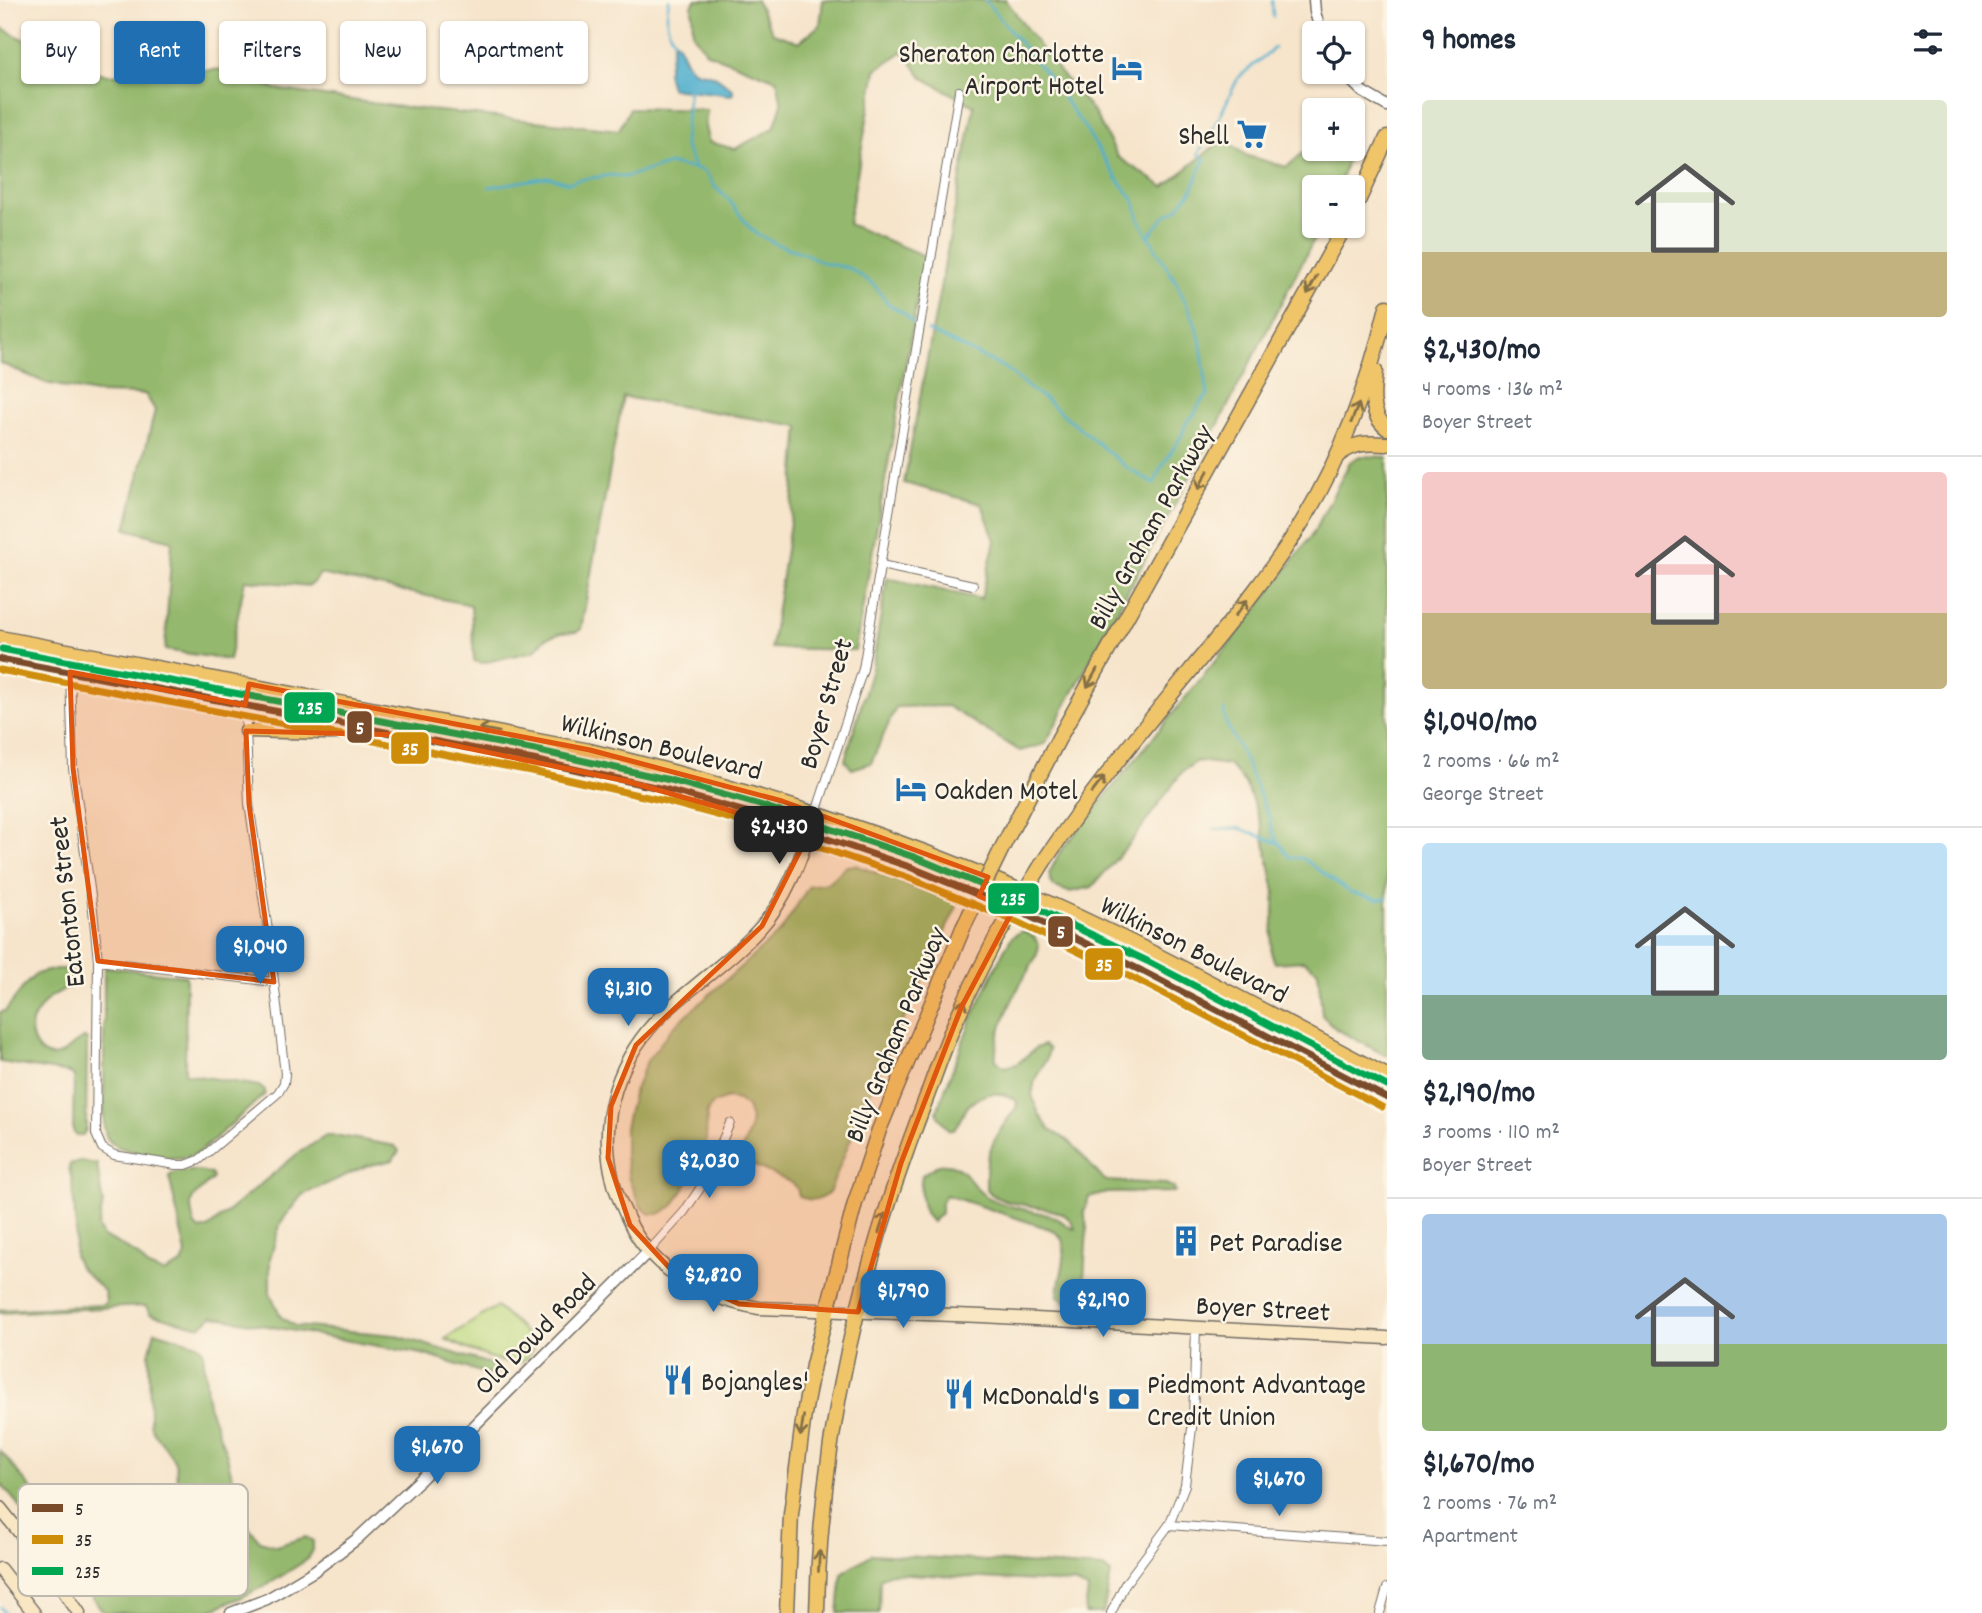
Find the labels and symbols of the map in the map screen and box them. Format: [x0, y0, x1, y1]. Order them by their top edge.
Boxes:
place label: Sheraton Charlotte Airport Hotel [899, 37, 1104, 109]
hotel icon: Sheraton Charlotte Airport Hotel [1110, 51, 1144, 85]
supermarket icon: Shell [1235, 117, 1269, 151]
place label: Shell [1178, 119, 1229, 159]
one-way arrow [1305, 275, 1319, 295]
one-way arrow [1350, 402, 1363, 424]
street label: Billy Graham Parkway [1080, 418, 1227, 638]
one-way arrow [1196, 469, 1210, 489]
one-way arrow [1233, 600, 1248, 618]
street label: Boyer Street [791, 634, 867, 774]
one-way arrow [1085, 667, 1098, 688]
line badge: 235 [283, 691, 336, 724]
text: 235 [297, 697, 323, 724]
street label: Wilkinson Boulevard [556, 706, 766, 794]
line badge: 5 [346, 710, 373, 744]
text: 5 [356, 717, 365, 744]
one-way arrow [478, 722, 501, 736]
line badge: 35 [390, 731, 430, 765]
text: 35 [401, 738, 419, 765]
hotel icon: Oakden Motel [894, 772, 928, 806]
place label: Oakden Motel [934, 774, 1078, 814]
one-way arrow [1090, 777, 1105, 795]
pin: $2,430 [722, 806, 836, 866]
street label: Eatonton Street [41, 814, 99, 989]
line badge: 235 [987, 882, 1040, 915]
text: 235 [1000, 888, 1026, 915]
street label: Wilkinson Boulevard [1092, 888, 1294, 1017]
line badge: 5 [1047, 915, 1074, 948]
text: 5 [1057, 921, 1066, 948]
street label: Billy Graham Parkway [837, 922, 960, 1150]
pin: $1,040 [203, 926, 317, 986]
line badge: 35 [1084, 947, 1124, 981]
text: 35 [1095, 954, 1113, 981]
pin: $1,310 [571, 968, 685, 1028]
one-way arrow [955, 999, 968, 1021]
pin: $2,030 [652, 1140, 766, 1200]
one-way arrow [876, 1212, 889, 1234]
building icon: Pet Paradise [1169, 1224, 1203, 1258]
place label: Pet Paradise [1209, 1226, 1343, 1266]
pin: $2,820 [656, 1254, 770, 1314]
street label: Old Dowd Road [467, 1266, 608, 1407]
pin: $1,790 [846, 1270, 960, 1330]
pin: $2,190 [1046, 1280, 1160, 1339]
street label: Boyer Street [1195, 1289, 1331, 1335]
restaurant icon: Bojangles' [661, 1363, 695, 1397]
place label: Bojangles' [701, 1365, 809, 1405]
place label: Piedmont Advantage Credit Union [1147, 1368, 1366, 1440]
restaurant icon: McDonald's [942, 1377, 976, 1411]
place label: McDonald's [982, 1379, 1100, 1419]
bank icon: Piedmont Advantage Credit Union [1107, 1382, 1141, 1416]
one-way arrow [796, 1414, 809, 1437]
pin: $1,670 [380, 1426, 494, 1486]
pin: $1,670 [1222, 1458, 1336, 1518]
legend [18, 1484, 248, 1596]
text: 5 [75, 1498, 84, 1525]
text: 35 [75, 1529, 92, 1556]
one-way arrow [813, 1550, 826, 1573]
text: 235 [75, 1561, 101, 1588]

